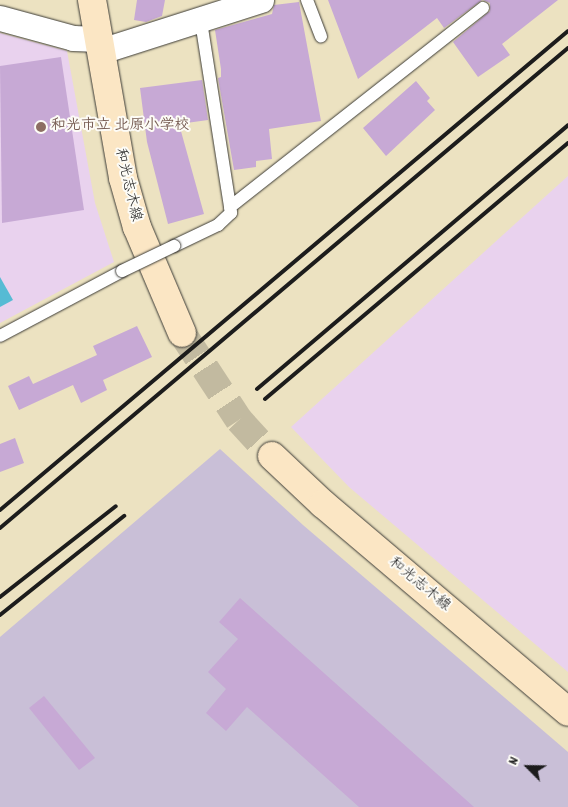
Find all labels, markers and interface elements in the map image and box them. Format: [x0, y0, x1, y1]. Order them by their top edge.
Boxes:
place label: 和光市立 北原小学校 [51, 118, 189, 136]
marker: 和光市立 北原小学校 [35, 121, 47, 133]
street label: 和光志木線 [110, 146, 144, 224]
street label: 和光志木線 [384, 554, 454, 616]
north arrow [503, 742, 553, 792]
text: N [504, 754, 525, 768]

